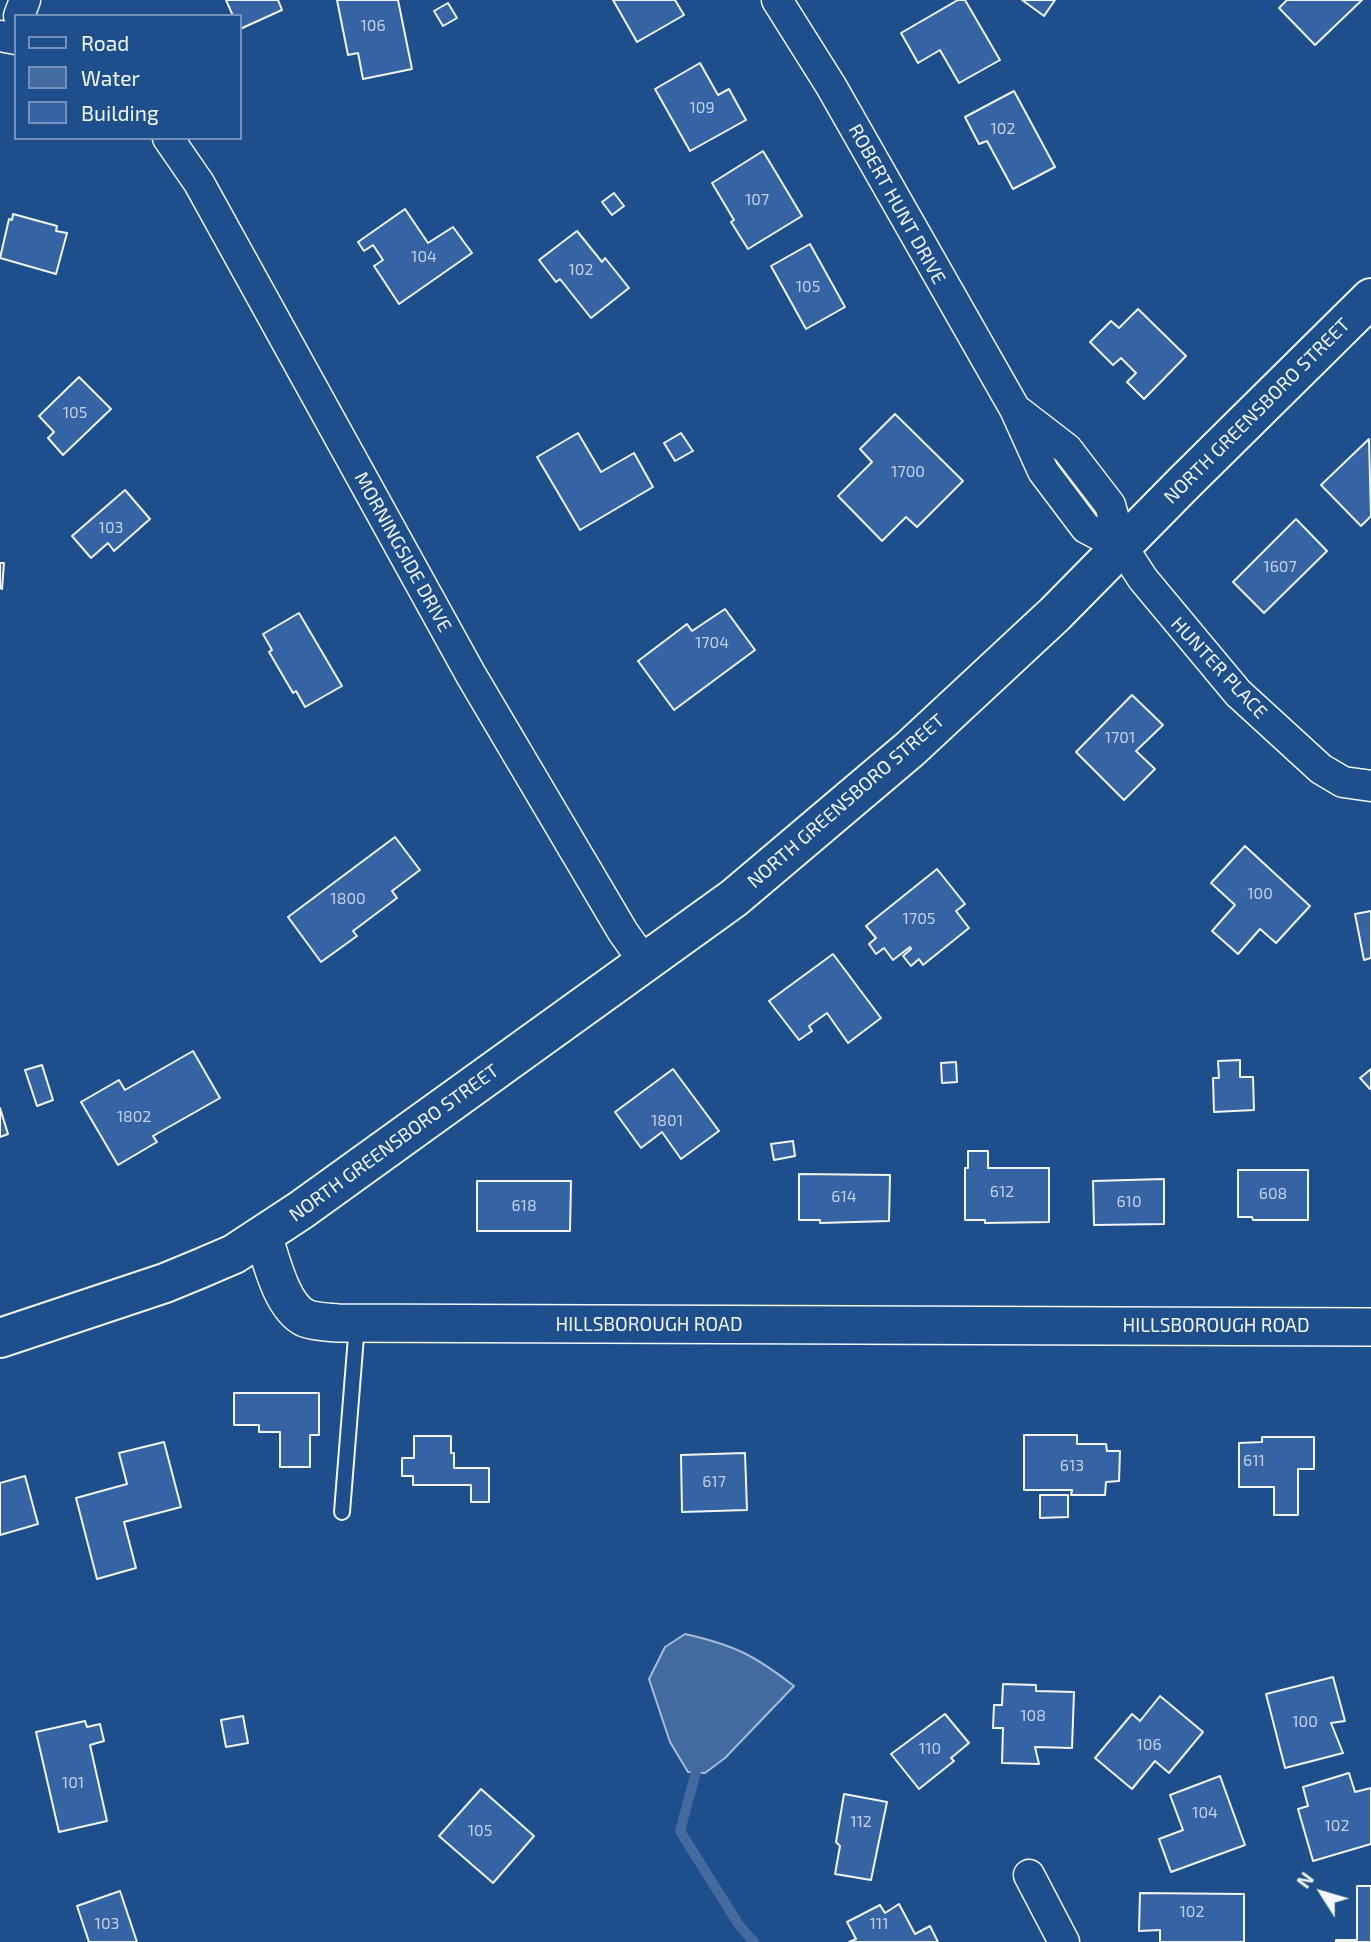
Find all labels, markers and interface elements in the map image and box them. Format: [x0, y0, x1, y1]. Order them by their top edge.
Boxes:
legend [14, 14, 242, 140]
house number: 106 [360, 16, 386, 36]
text: Road [81, 30, 129, 55]
text: Water [81, 65, 140, 90]
house number: 109 [689, 98, 715, 118]
text: Building [81, 100, 159, 125]
house number: 102 [990, 119, 1016, 139]
street label: ROBERT HUNT DRIVE [844, 120, 950, 288]
house number: 107 [745, 190, 769, 210]
house number: 104 [411, 247, 437, 267]
house number: 102 [568, 260, 594, 280]
house number: 105 [796, 277, 820, 297]
street label: NORTH GREENSBORO STREET [1159, 313, 1355, 509]
house number: 105 [63, 403, 87, 423]
house number: 1700 [891, 462, 925, 482]
street label: MORNINGSIDE DRIVE [350, 468, 456, 636]
house number: 103 [99, 518, 123, 538]
house number: 1607 [1263, 557, 1297, 577]
street label: HUNTER PLACE [1166, 612, 1272, 724]
house number: 1704 [695, 633, 729, 653]
street label: NORTH GREENSBORO STREET [743, 709, 949, 893]
house number: 1701 [1105, 728, 1135, 748]
house number: 100 [1247, 884, 1273, 904]
house number: 1800 [330, 889, 366, 909]
house number: 1705 [903, 909, 935, 929]
street label: NORTH GREENSBORO STREET [285, 1059, 503, 1227]
house number: 1802 [117, 1107, 151, 1127]
house number: 1801 [651, 1111, 683, 1131]
house number: 612 [990, 1182, 1014, 1202]
house number: 608 [1259, 1184, 1287, 1204]
house number: 614 [831, 1187, 857, 1207]
house number: 610 [1116, 1192, 1142, 1212]
house number: 618 [511, 1196, 537, 1216]
street label: HILLSBOROUGH ROAD [555, 1314, 743, 1336]
street label: HILLSBOROUGH ROAD [1122, 1315, 1310, 1337]
house number: 611 [1243, 1451, 1265, 1471]
house number: 613 [1060, 1456, 1084, 1476]
house number: 617 [702, 1472, 726, 1492]
house number: 108 [1020, 1706, 1046, 1726]
house number: 100 [1292, 1712, 1318, 1732]
house number: 106 [1136, 1735, 1162, 1755]
house number: 110 [919, 1739, 941, 1759]
house number: 101 [62, 1773, 84, 1793]
house number: 104 [1192, 1803, 1218, 1823]
house number: 112 [850, 1812, 872, 1832]
house number: 102 [1324, 1816, 1350, 1836]
house number: 105 [468, 1821, 492, 1841]
north arrow [1287, 1858, 1357, 1928]
text: N [1292, 1868, 1318, 1892]
house number: 102 [1179, 1902, 1205, 1922]
house number: 103 [95, 1914, 119, 1934]
house number: 111 [869, 1914, 889, 1934]

